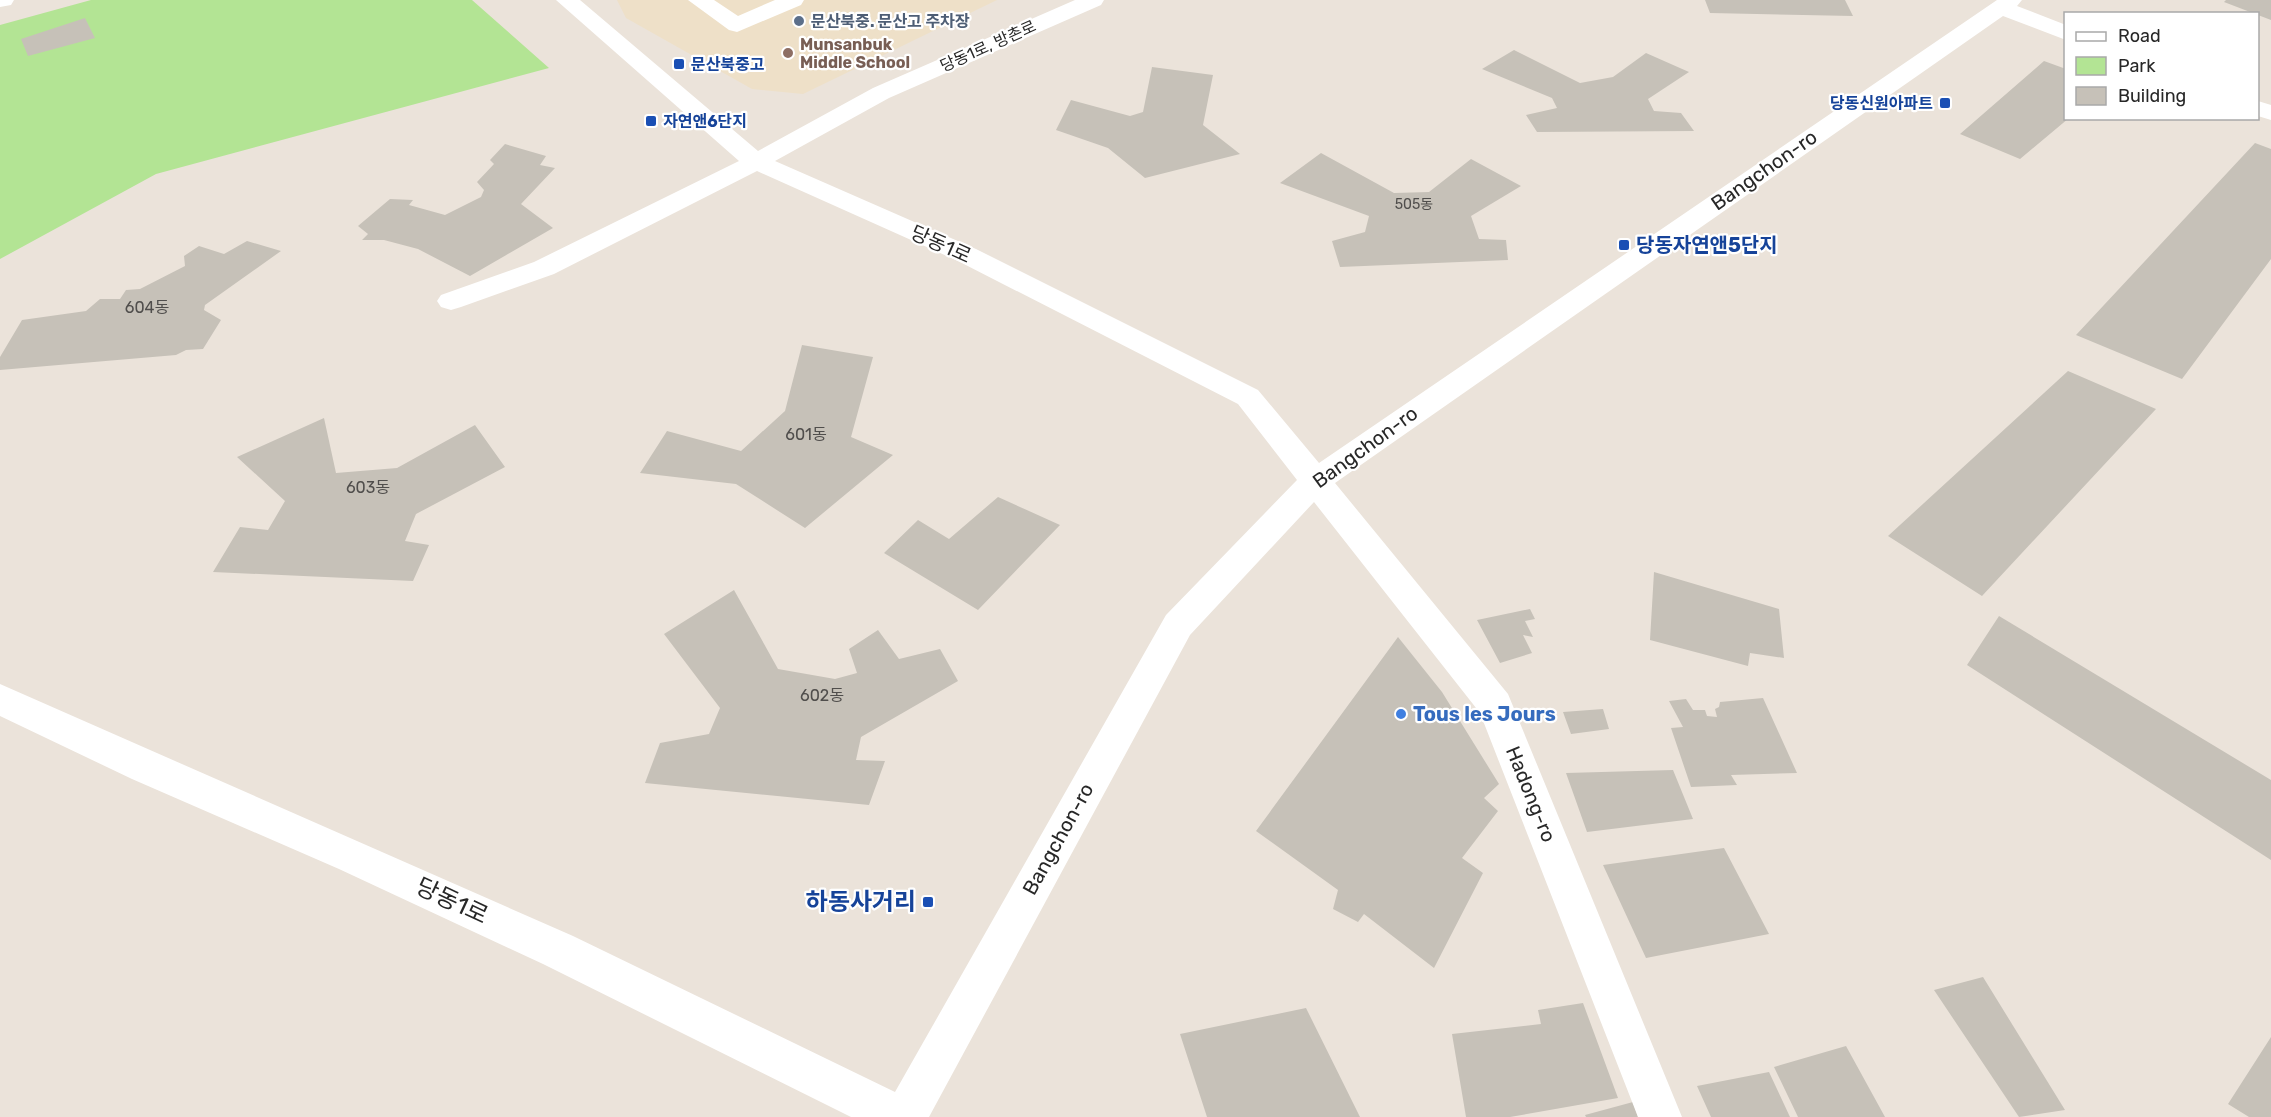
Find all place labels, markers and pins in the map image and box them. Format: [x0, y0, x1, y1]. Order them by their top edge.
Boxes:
place label: 문산북중. 문산고 주차장 [811, 12, 970, 31]
marker: 문산북중. 문산고 주차장 [792, 14, 806, 28]
place label: Munsanbuk Middle School [800, 35, 910, 72]
marker: Munsanbuk Middle School [781, 46, 795, 60]
place label: 문산북중고 [691, 55, 765, 74]
marker: 문산북중고 [672, 57, 686, 71]
place label: 당동신원아파트 [1830, 94, 1933, 113]
marker: 당동신원아파트 [1938, 96, 1952, 110]
place label: 자연앤6단지 [663, 112, 747, 131]
marker: 자연앤6단지 [644, 114, 658, 128]
place label: 당동자연앤5단지 [1636, 233, 1778, 257]
marker: 당동자연앤5단지 [1617, 238, 1631, 252]
place label: Tous les Jours [1413, 702, 1556, 726]
marker: Tous les Jours [1394, 707, 1408, 721]
place label: 하동사거리 [806, 888, 916, 916]
marker: 하동사거리 [921, 895, 935, 909]

